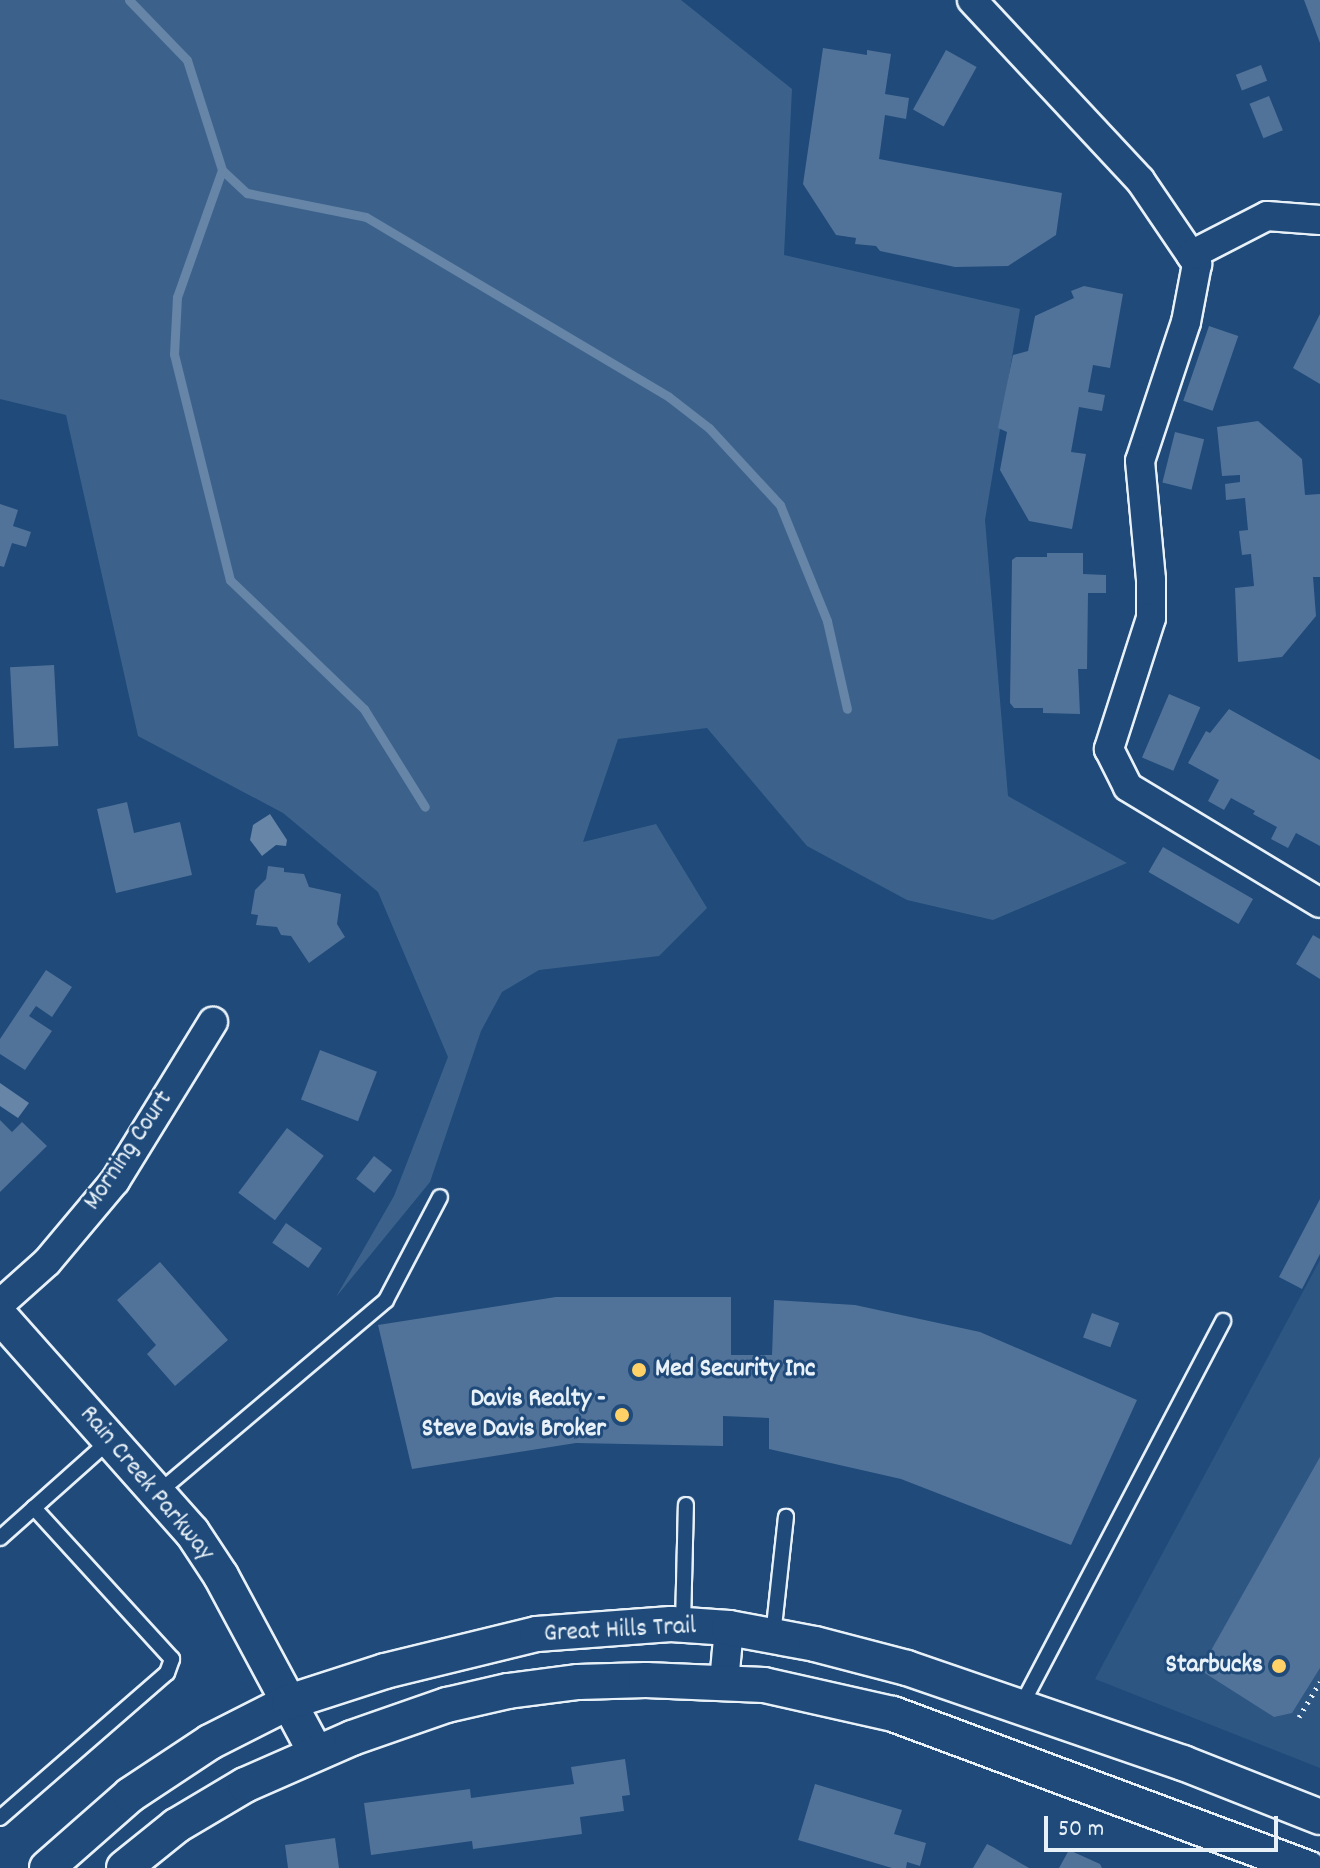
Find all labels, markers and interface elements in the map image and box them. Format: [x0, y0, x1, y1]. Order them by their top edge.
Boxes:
street label: Morning Court [78, 1085, 180, 1217]
place label: Med Security Inc [655, 1354, 815, 1386]
marker: Med Security Inc [630, 1361, 648, 1379]
place label: Davis Realty - Steve Davis Broker [422, 1384, 606, 1446]
street label: Rain Creek Parkway [72, 1400, 220, 1568]
marker: Davis Realty - Steve Davis Broker [613, 1406, 631, 1424]
street label: Great Hills Trail [543, 1611, 697, 1651]
place label: Starbucks [1166, 1650, 1263, 1682]
marker: Starbucks [1270, 1657, 1288, 1675]
scale bar [1048, 1800, 1282, 1850]
text: 50 m [1058, 1813, 1104, 1847]

